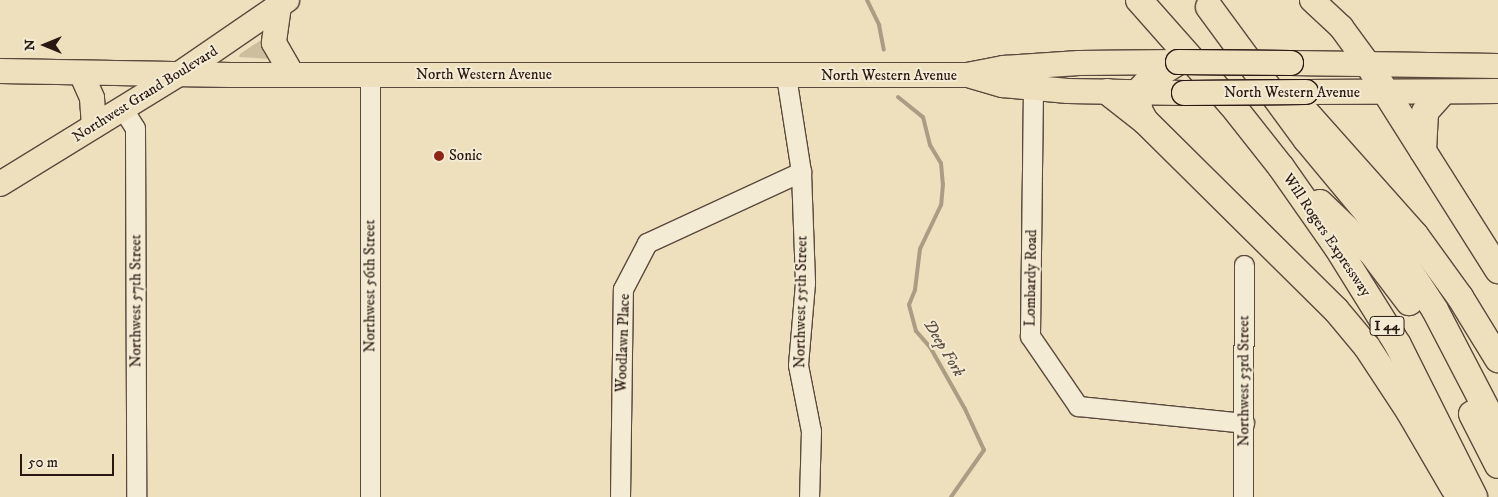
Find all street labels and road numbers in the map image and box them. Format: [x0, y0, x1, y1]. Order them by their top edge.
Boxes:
street label: Northwest Grand Boulevard [69, 42, 221, 146]
street label: North Western Avenue [416, 66, 552, 84]
street label: North Western Avenue [821, 67, 957, 85]
street label: North Western Avenue [1224, 84, 1360, 102]
street label: Will Rogers Expressway [1279, 170, 1375, 300]
street label: Northwest 56th Street [361, 220, 379, 352]
street label: Lombardy Road [1021, 229, 1041, 327]
street label: Northwest 57th Street [127, 235, 145, 367]
street label: Northwest 55th Street [791, 236, 811, 368]
street label: Woodlawn Place [612, 293, 634, 393]
road number: I 44 [1370, 314, 1404, 338]
street label: Northwest 53rd Street [1235, 316, 1253, 446]

